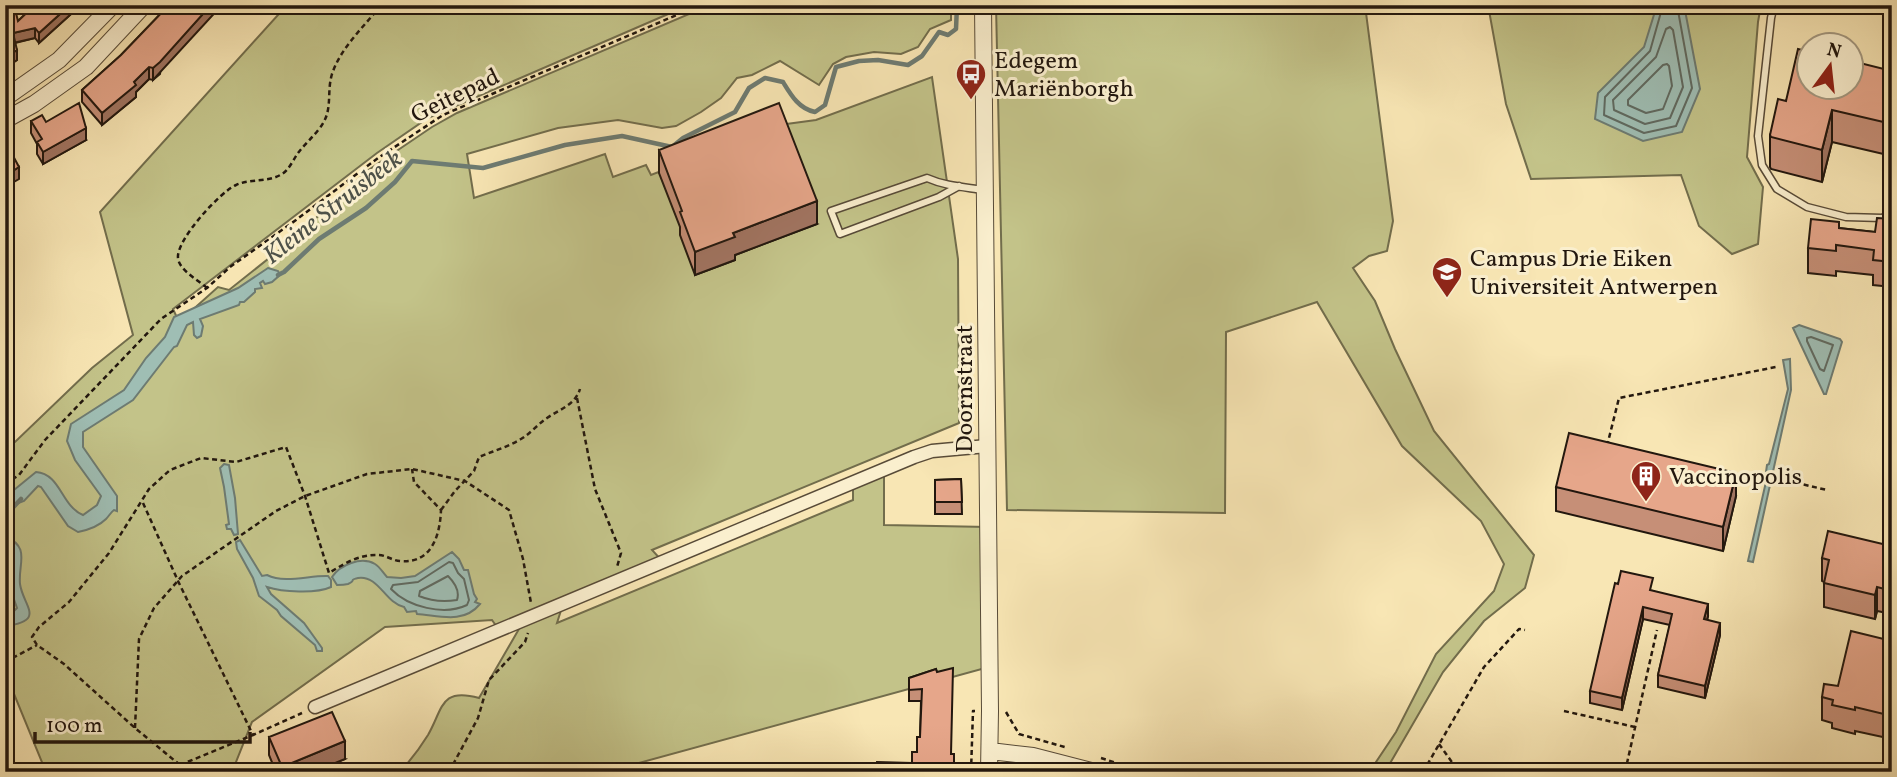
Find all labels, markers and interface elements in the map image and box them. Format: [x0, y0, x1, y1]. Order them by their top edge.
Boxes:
north arrow [1796, 32, 1866, 102]
text: N [1824, 37, 1844, 66]
place label: Edegem Mariënborgh [994, 45, 1134, 107]
bus stop icon: Edegem Mariënborgh [954, 57, 988, 101]
street label: Geitepad [406, 61, 506, 133]
water label: Kleine Struisbeek [256, 142, 411, 274]
place label: Campus Drie Eiken Universiteit Antwerpen [1470, 243, 1718, 305]
school or university icon: Campus Drie Eiken Universiteit Antwerpen [1430, 255, 1464, 299]
street label: Doornstraat [949, 325, 983, 453]
building icon: Vaccinopolis [1629, 459, 1663, 503]
place label: Vaccinopolis [1669, 461, 1802, 495]
scale bar [35, 700, 250, 744]
text: 100 m [46, 712, 103, 741]

